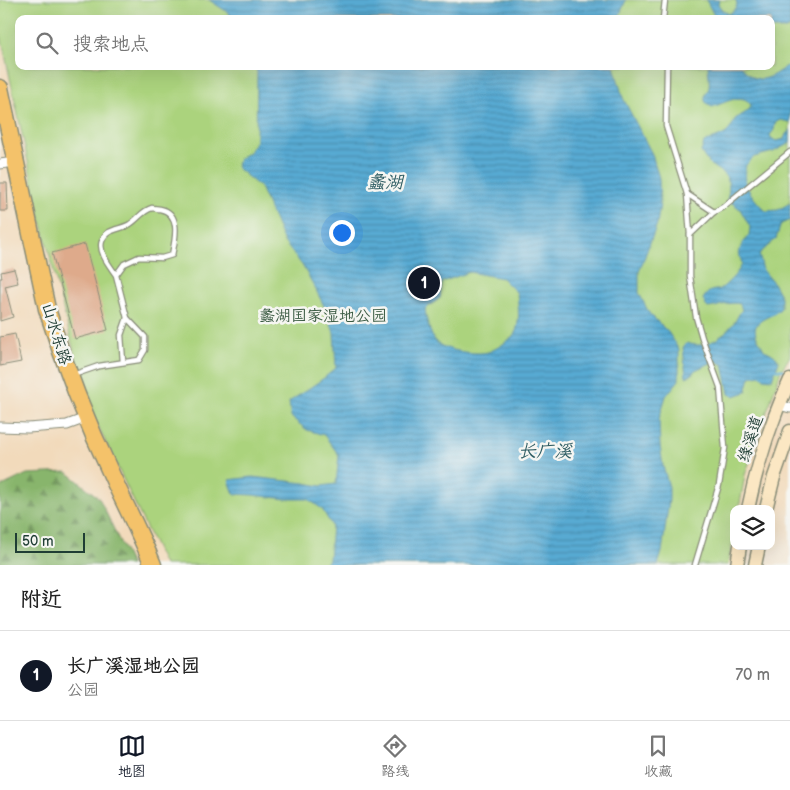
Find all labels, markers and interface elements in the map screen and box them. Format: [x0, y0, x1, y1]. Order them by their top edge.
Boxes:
search box [15, 15, 775, 70]
icon: search [33, 29, 61, 57]
text: 搜索地点 [73, 33, 149, 56]
water label: 蠡湖 [367, 172, 405, 193]
your location [329, 220, 355, 246]
pin: 1 [408, 264, 440, 302]
street label: 山水东路 [38, 301, 74, 367]
park label: 蠡湖国家湿地公园 [259, 307, 387, 326]
street label: 缘溪道 [735, 413, 767, 465]
water label: 长广溪 [518, 441, 573, 462]
map controls [730, 505, 775, 550]
button: layers [730, 505, 775, 550]
scale bar [15, 530, 85, 553]
text: 50 m [22, 533, 54, 550]
text: 附近 [20, 587, 62, 612]
text: 长广溪湿地公园 [67, 655, 200, 678]
text: 1 [33, 666, 39, 685]
text: 70 m [735, 666, 770, 685]
text: 公园 [67, 681, 99, 700]
tab: 地图 [118, 732, 146, 780]
tab: 路线 [381, 732, 409, 780]
tab: 收藏 [644, 732, 672, 780]

